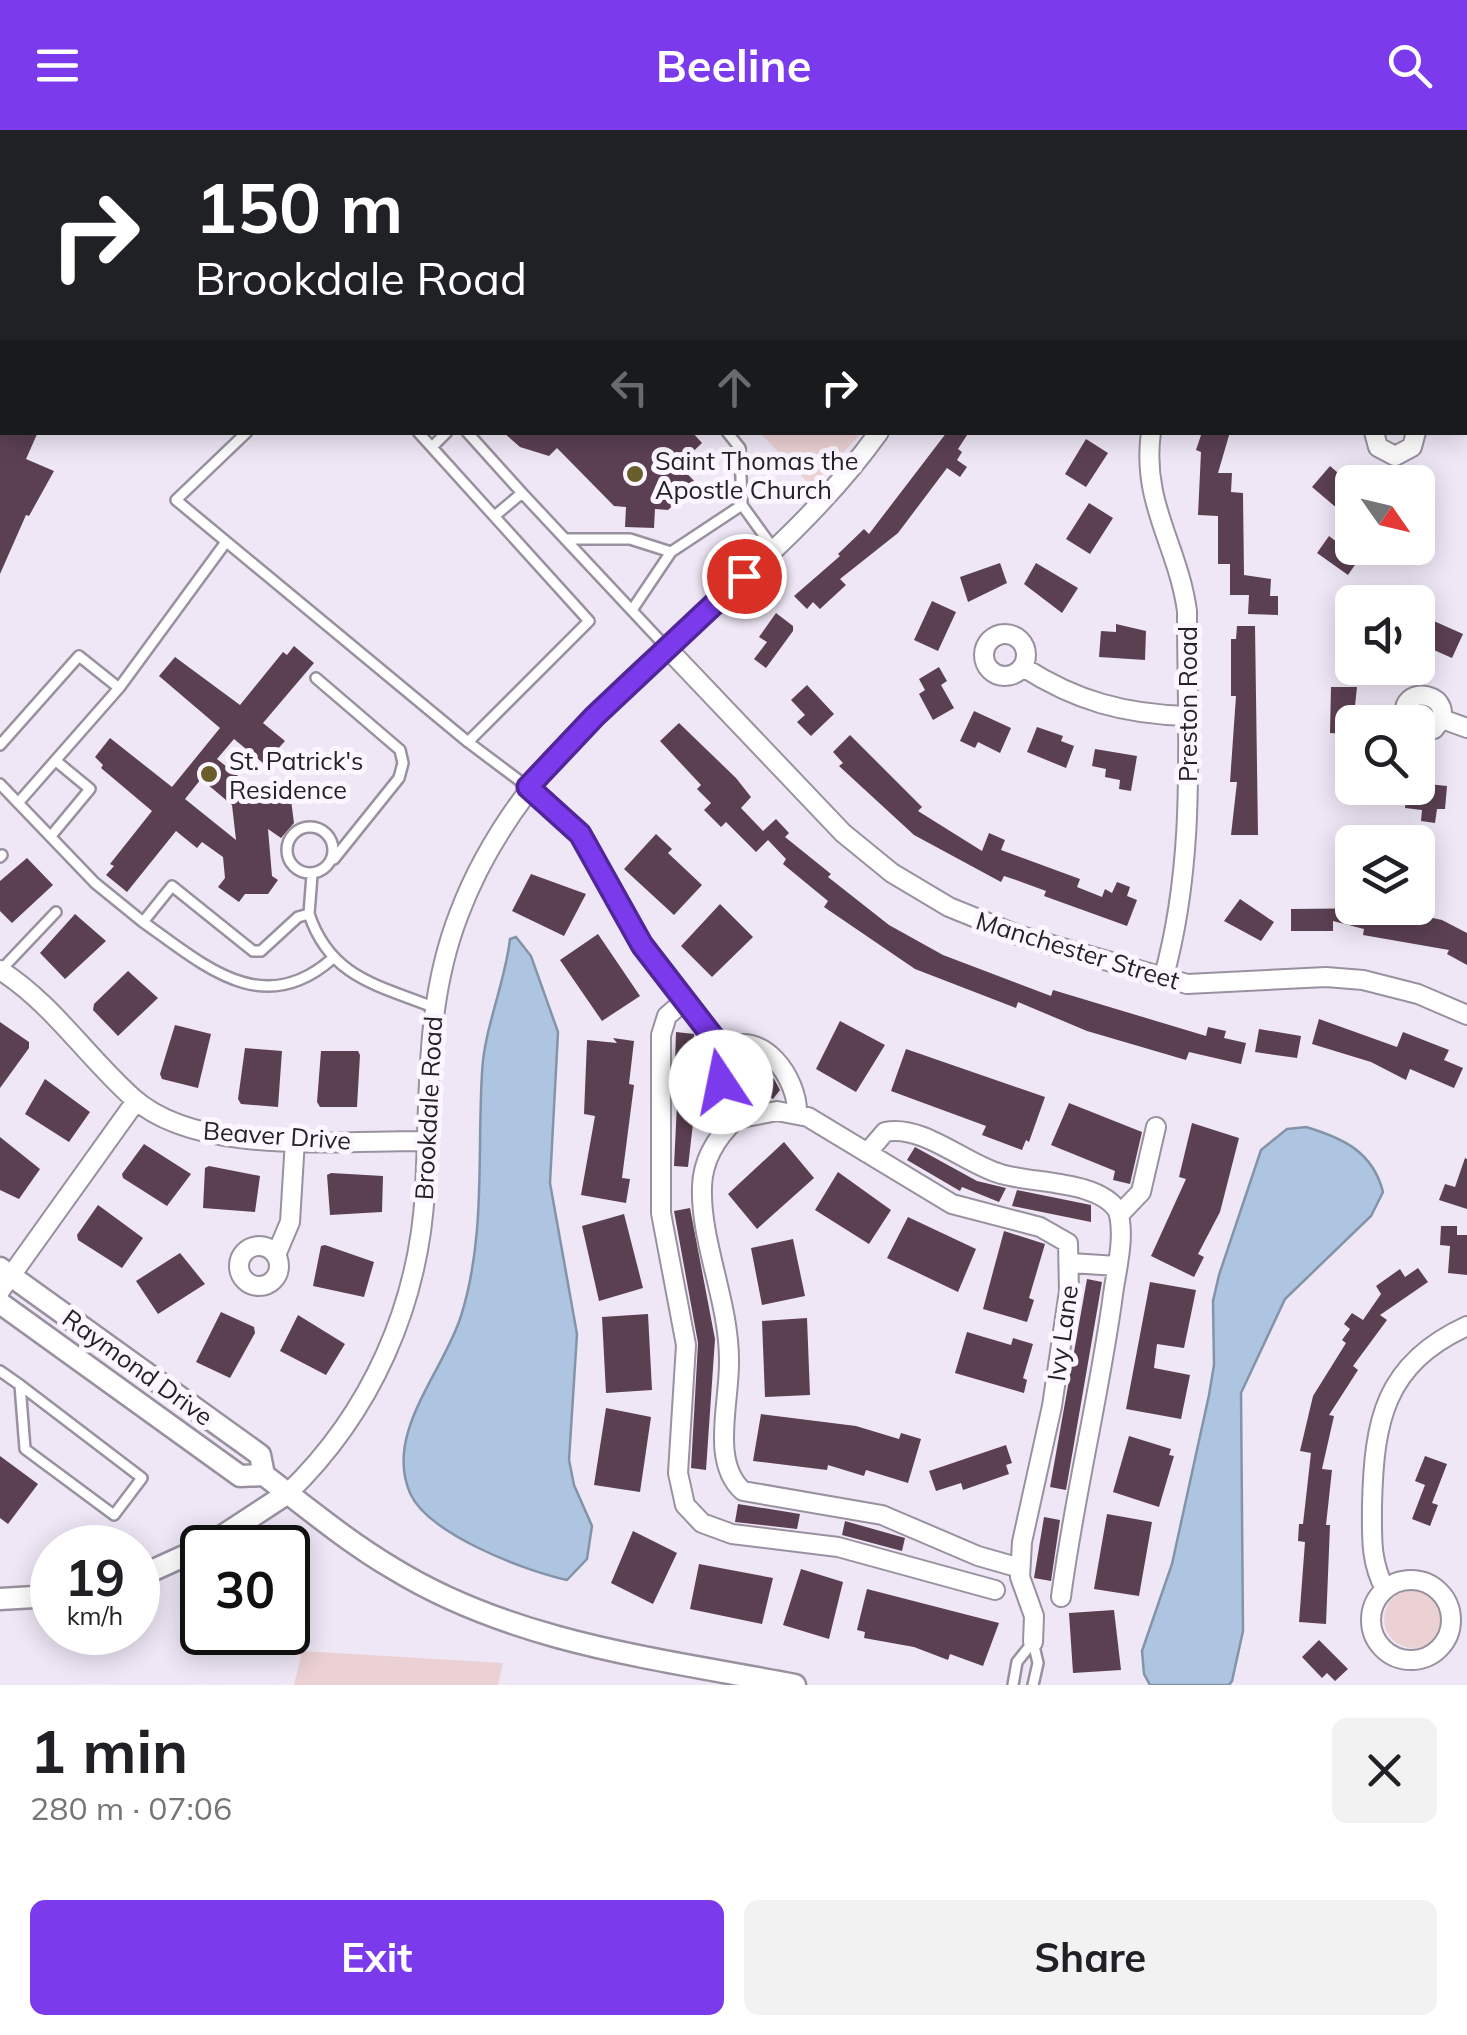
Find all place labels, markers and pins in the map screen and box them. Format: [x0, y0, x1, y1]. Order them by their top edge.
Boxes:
place label: Saint Thomas the Apostle Church [655, 445, 858, 505]
marker: Saint Thomas the Apostle Church [624, 463, 646, 485]
pin [702, 534, 787, 619]
place label: St. Patrick's Residence [229, 745, 363, 805]
marker: St. Patrick's Residence [198, 763, 220, 785]

